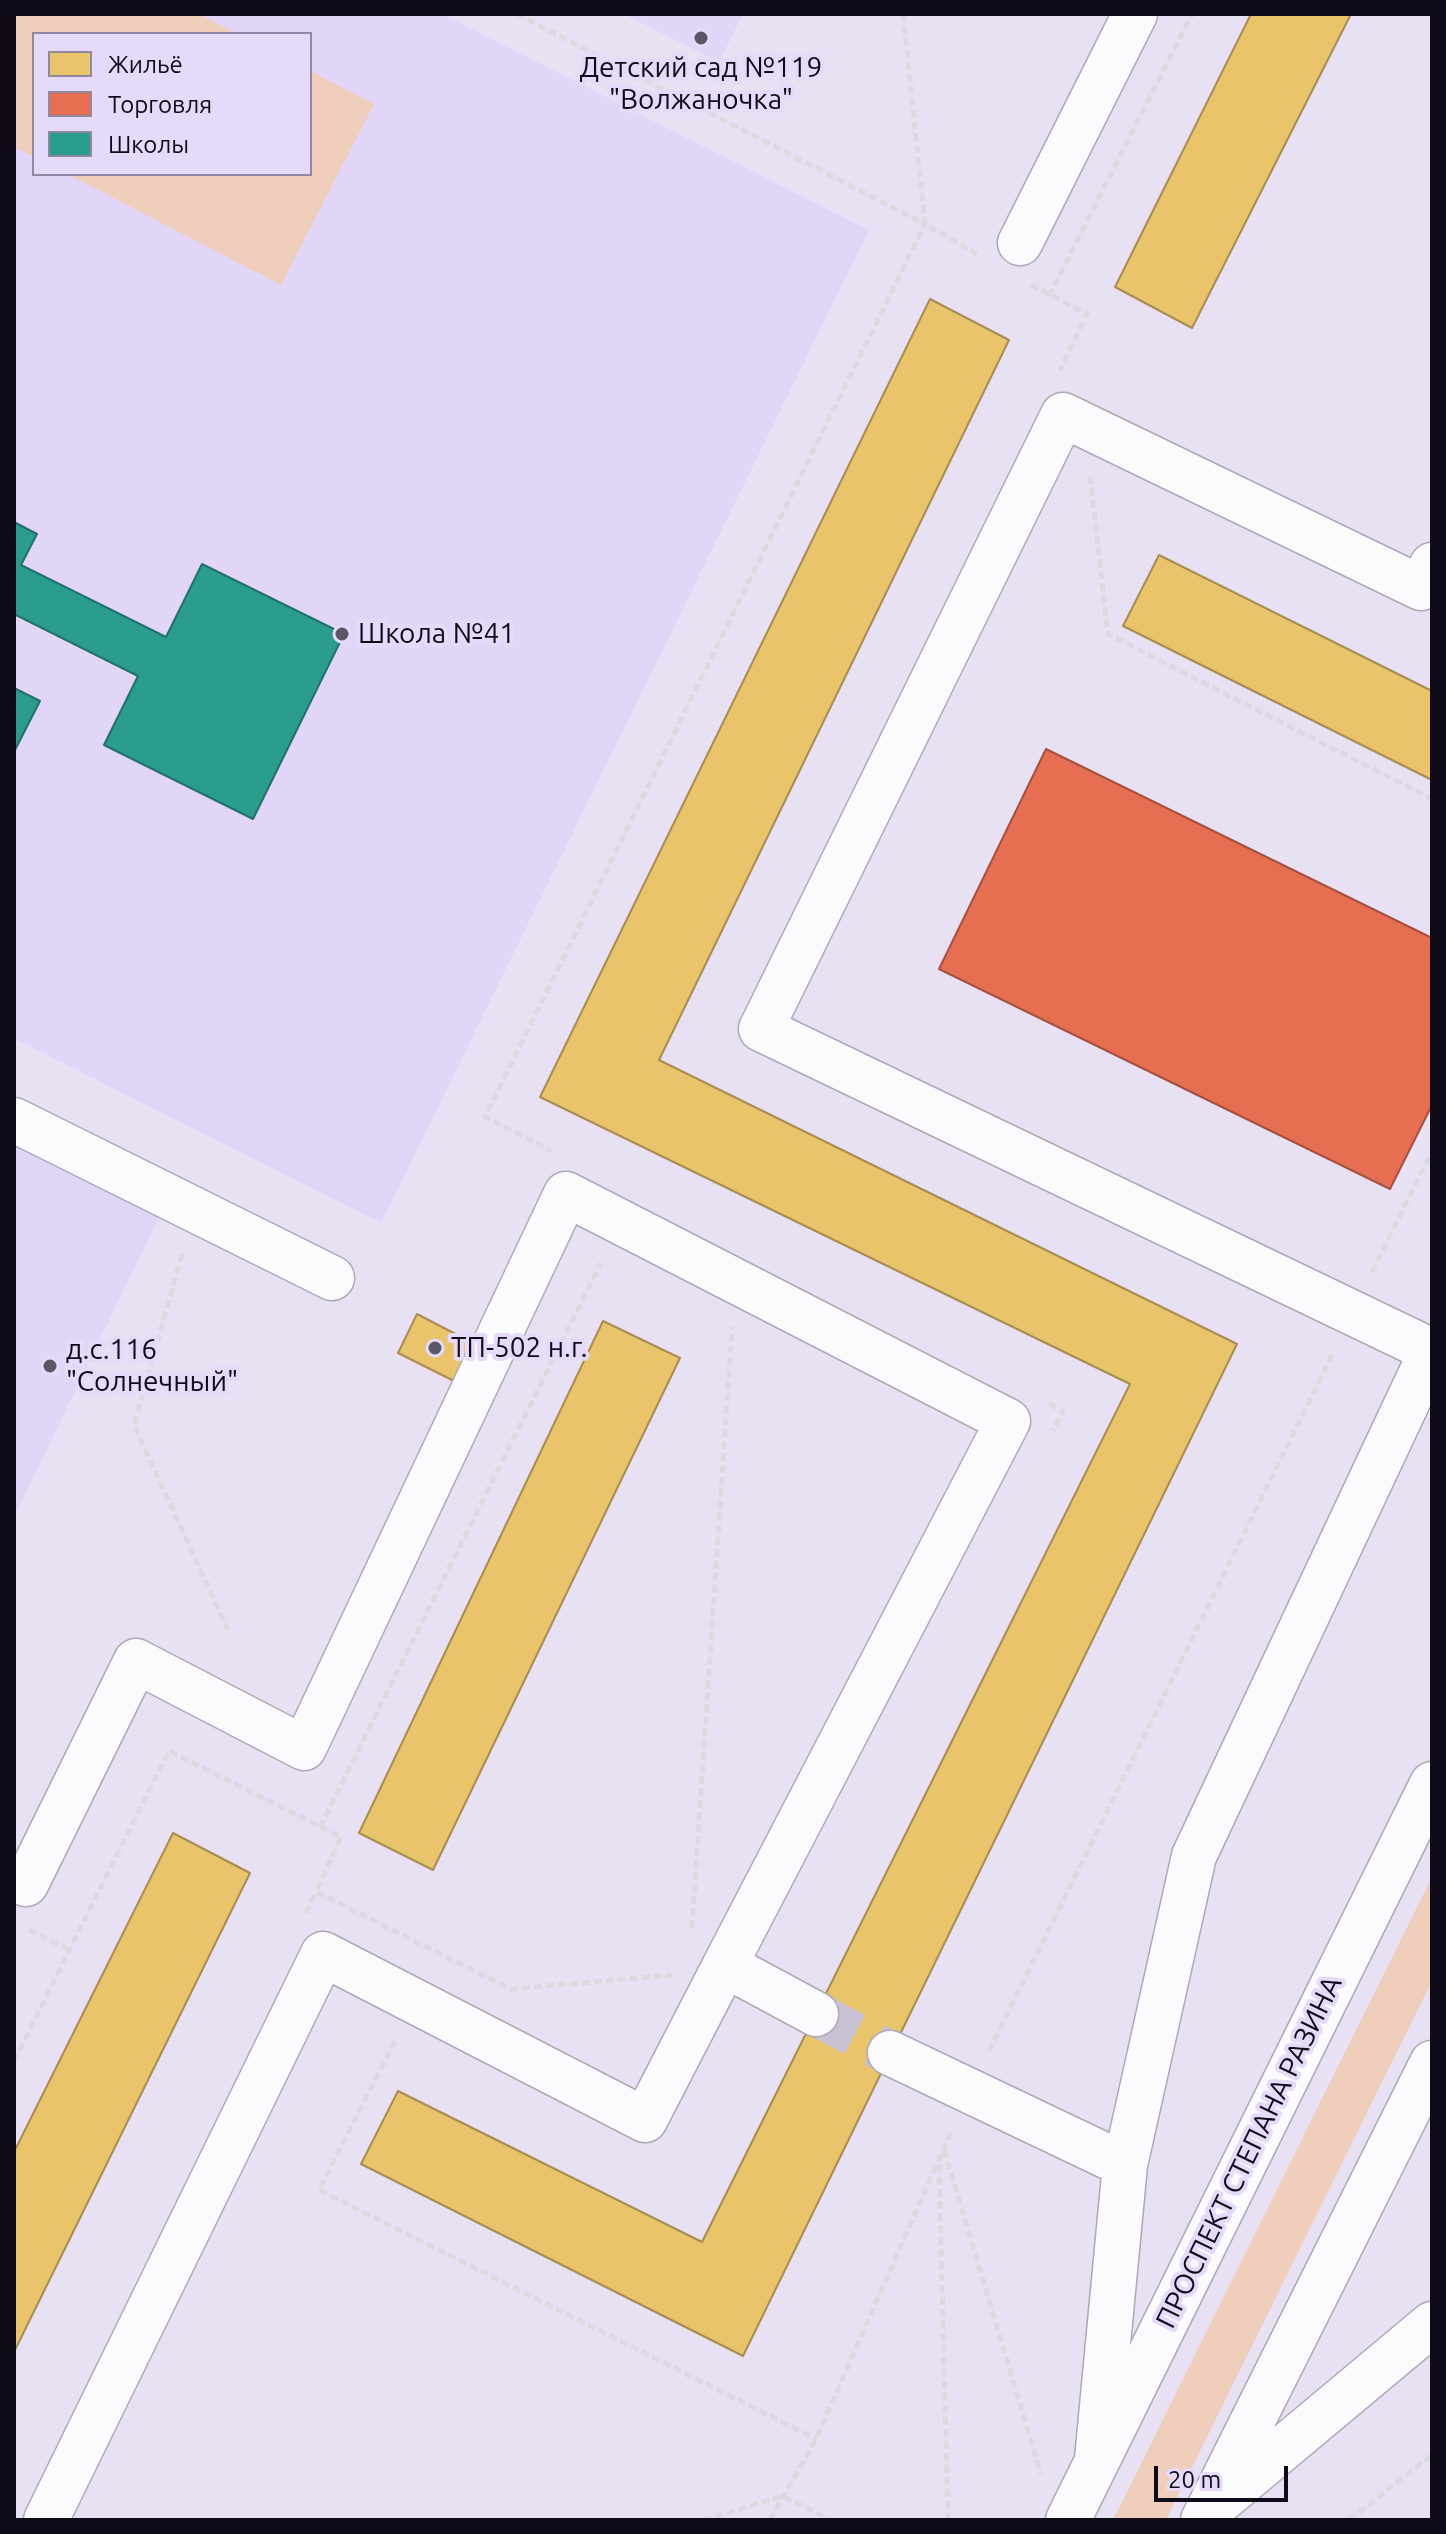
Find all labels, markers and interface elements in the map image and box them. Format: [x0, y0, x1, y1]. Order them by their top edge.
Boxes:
marker: Детский сад №119 "Волжаночка" [692, 29, 710, 47]
legend [32, 32, 312, 176]
text: Жильё [108, 51, 183, 78]
place label: Детский сад №119 "Волжаночка" [580, 51, 822, 117]
text: Торговля [108, 91, 212, 118]
text: Школы [108, 131, 189, 158]
place label: Школа №41 [358, 617, 515, 651]
marker: Школа №41 [333, 625, 351, 643]
place label: ТП-502 н.г. [451, 1331, 587, 1365]
place label: д.с.116 "Солнечный" [66, 1333, 238, 1399]
marker: ТП-502 н.г. [426, 1339, 444, 1357]
marker: д.с.116 "Солнечный" [41, 1357, 59, 1375]
street label: ПРОСПЕКТ СТЕПАНА РАЗИНА [1149, 1970, 1349, 2334]
scale bar [1158, 2450, 1292, 2500]
text: 20 m [1168, 2466, 1221, 2493]

